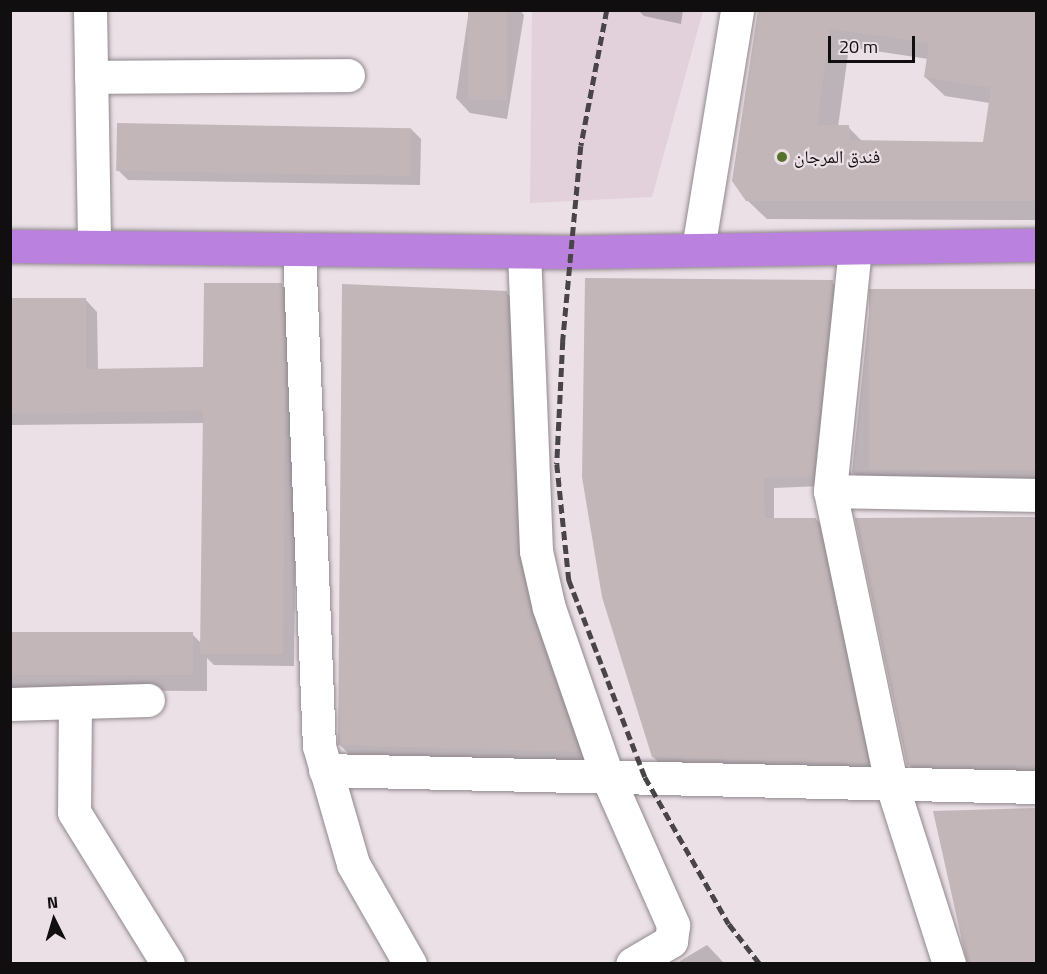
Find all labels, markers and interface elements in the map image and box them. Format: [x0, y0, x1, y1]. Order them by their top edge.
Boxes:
scale bar [831, 24, 918, 62]
text: 20 m [839, 33, 878, 60]
place label: فندق المرجان [794, 146, 880, 168]
marker: فندق المرجان [775, 150, 789, 164]
north arrow [24, 890, 84, 950]
text: N [46, 890, 59, 915]

